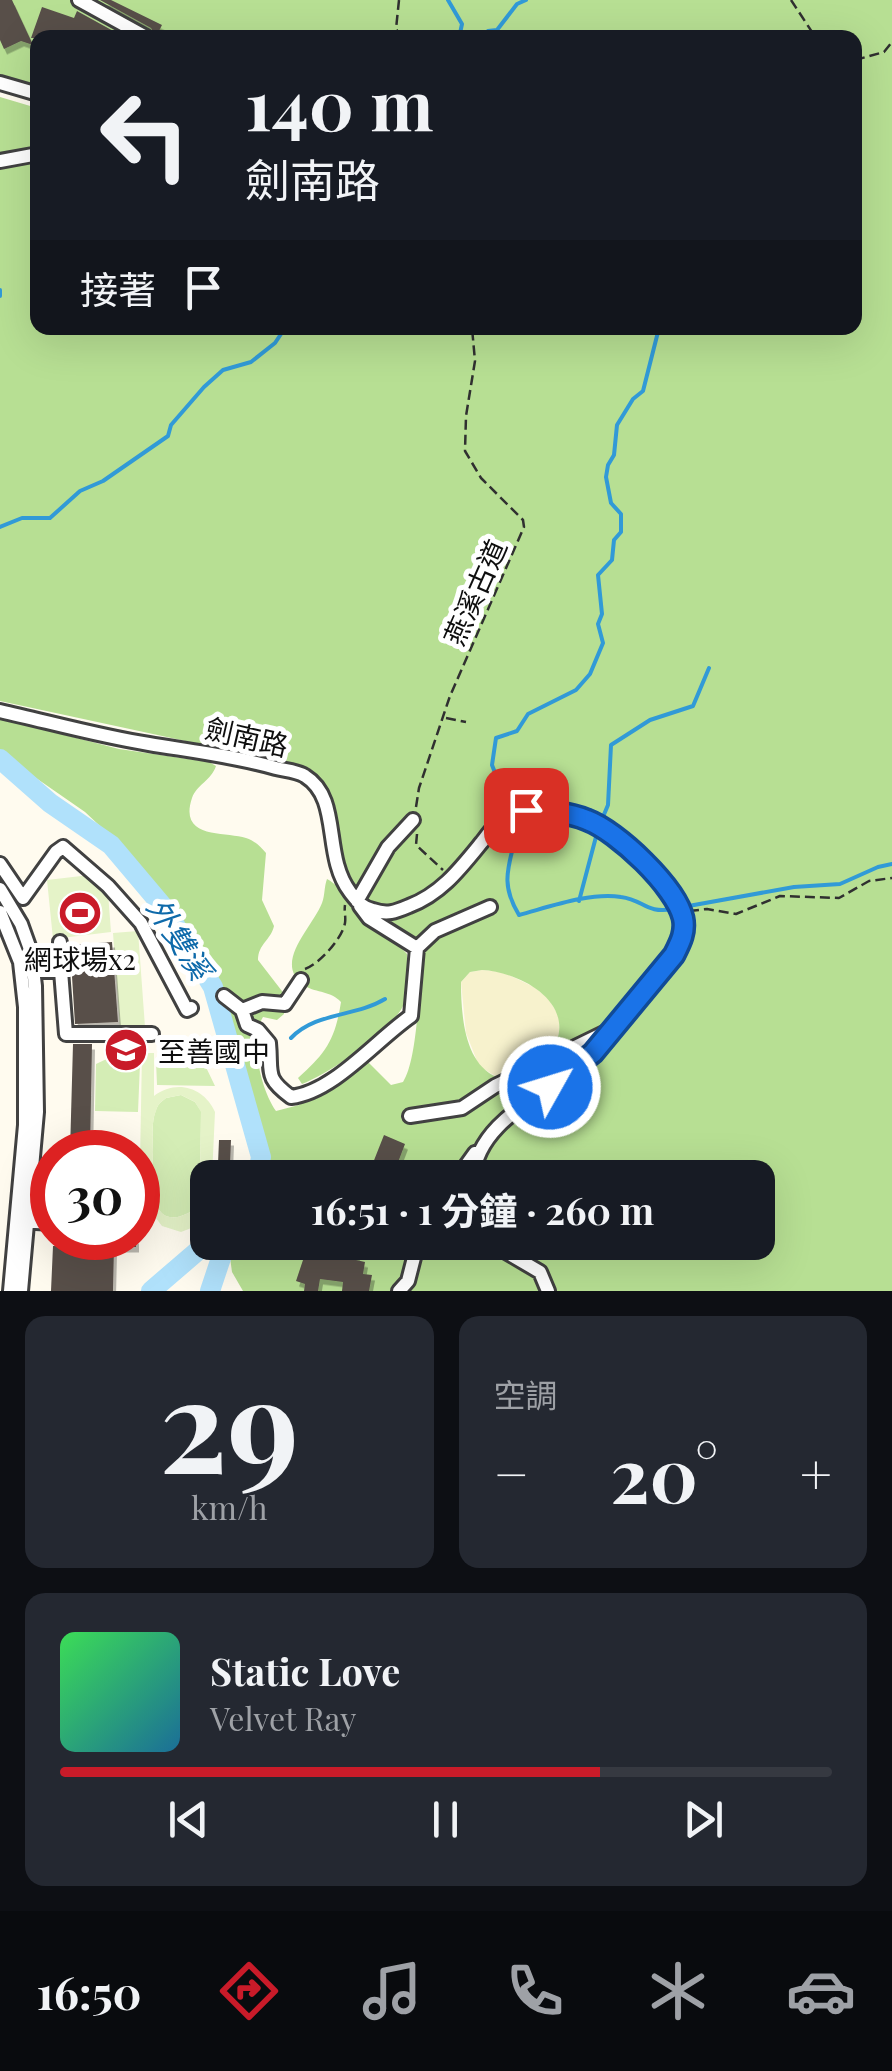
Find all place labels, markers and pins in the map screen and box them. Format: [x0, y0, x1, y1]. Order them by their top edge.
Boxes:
pin [484, 768, 569, 853]
sports icon: 網球場x2 [57, 890, 103, 936]
place label: 網球場x2 [24, 940, 136, 977]
school or university icon: 至善國中 [103, 1027, 149, 1073]
place label: 至善國中 [158, 1032, 270, 1069]

